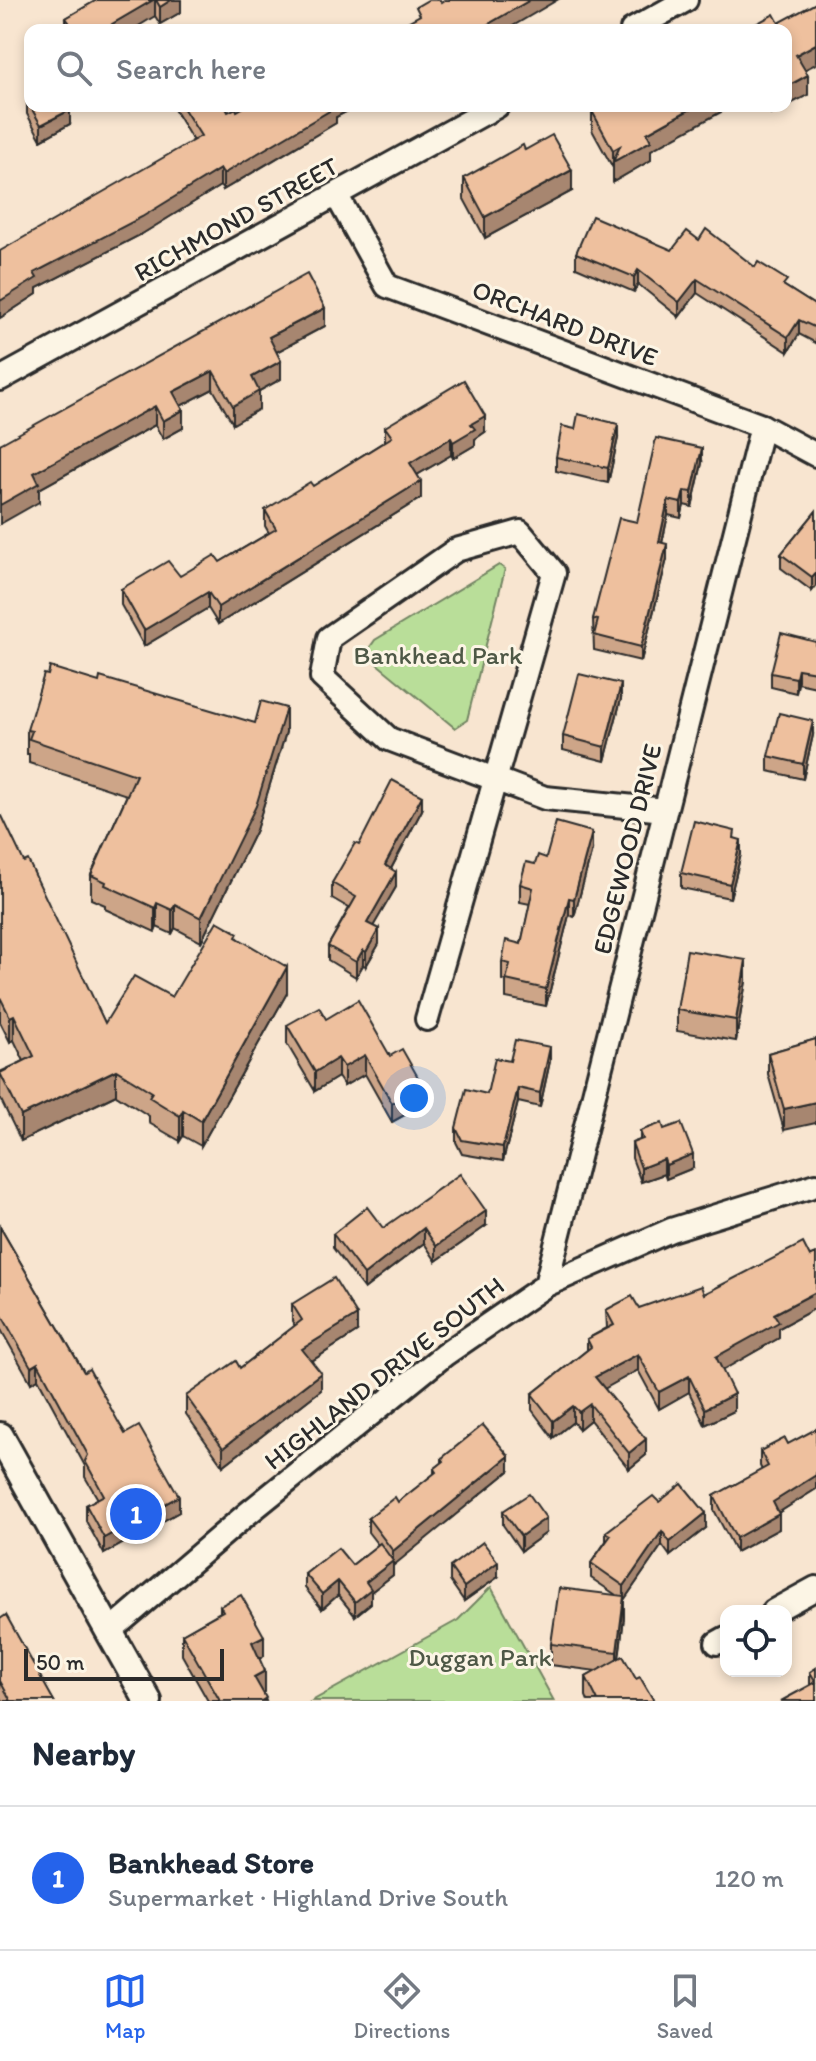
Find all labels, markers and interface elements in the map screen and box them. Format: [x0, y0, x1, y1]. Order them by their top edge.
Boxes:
search box [24, 24, 792, 112]
icon: search [52, 46, 96, 90]
text: Search here [116, 50, 266, 87]
street label: RICHMOND STREET [128, 149, 344, 288]
street label: ORCHARD DRIVE [468, 273, 662, 373]
park label: Bankhead Park [354, 639, 523, 671]
street label: EDGEWOOD DRIVE [585, 740, 669, 958]
your location [394, 1078, 434, 1118]
street label: HIGHLAND DRIVE SOUTH [258, 1269, 510, 1477]
pin: 1 [110, 1484, 162, 1544]
map controls [720, 1605, 792, 1677]
button: locate [720, 1605, 792, 1677]
park label: Duggan Park [408, 1641, 552, 1673]
scale bar [24, 1645, 224, 1681]
text: 50 m [36, 1649, 85, 1676]
text: Nearby [32, 1733, 135, 1774]
text: Bankhead Store [108, 1844, 314, 1881]
text: 1 [52, 1862, 64, 1894]
text: 120 m [715, 1862, 784, 1894]
text: Supermarket · Highland Drive South [108, 1881, 508, 1913]
tab: Map [103, 1969, 147, 2044]
tab: Directions [354, 1969, 450, 2044]
tab: Saved [657, 1969, 713, 2044]

